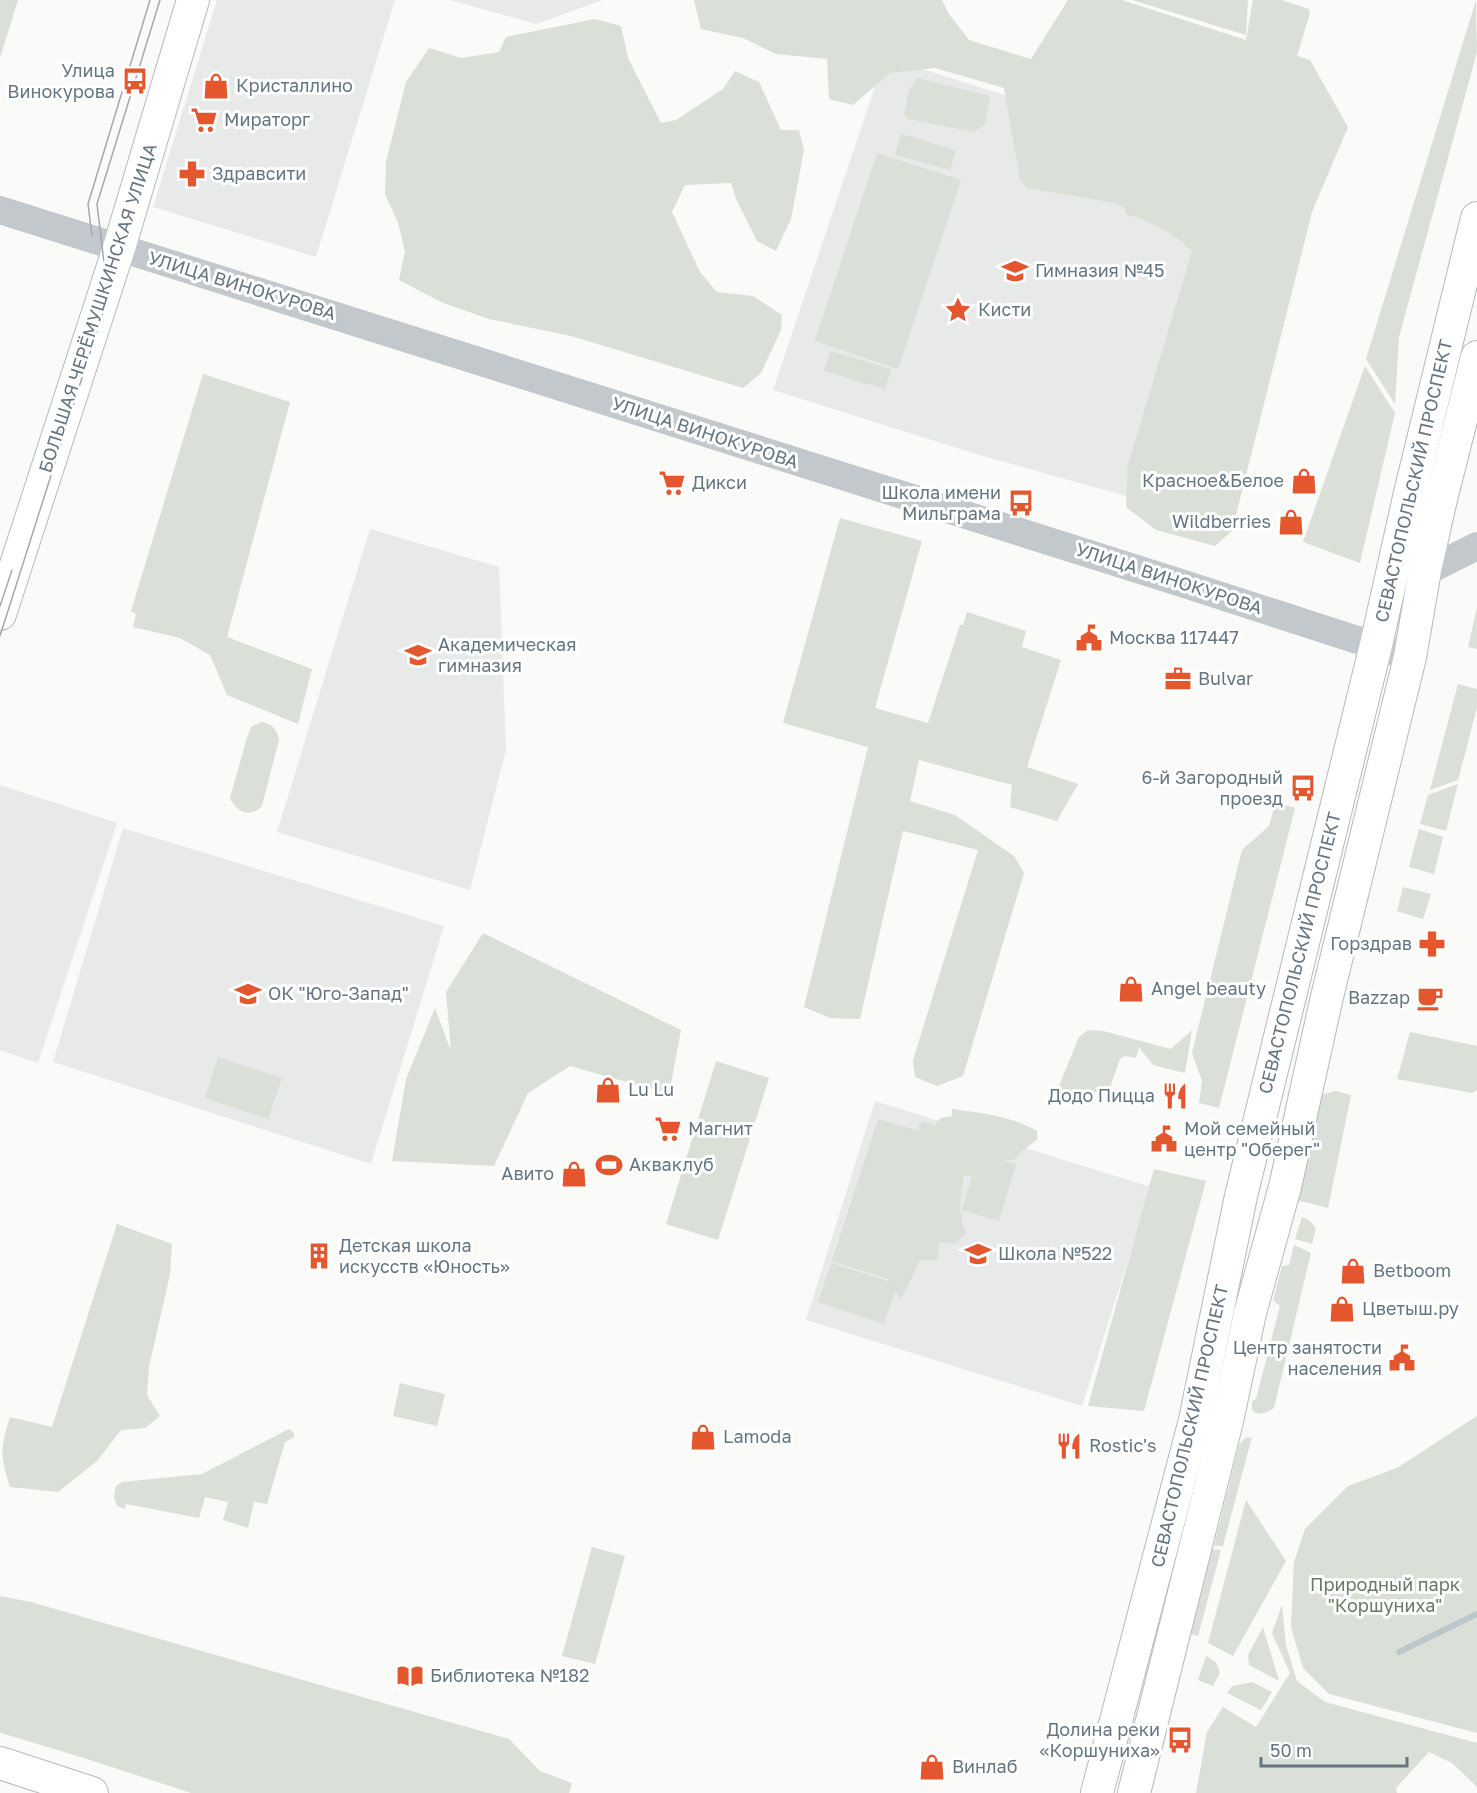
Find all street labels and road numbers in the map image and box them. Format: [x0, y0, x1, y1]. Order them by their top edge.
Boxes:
street label: БОЛЬШАЯ ЧЕРЁМУШКИНСКАЯ УЛИЦА [33, 140, 161, 475]
street label: УЛИЦА ВИНОКУРОВА [146, 246, 339, 324]
street label: СЕВАСТОПОЛЬСКИЙ ПРОСПЕКТ [1370, 337, 1456, 624]
street label: УЛИЦА ВИНОКУРОВА [609, 391, 801, 473]
street label: УЛИЦА ВИНОКУРОВА [1073, 537, 1265, 619]
street label: СЕВАСТОПОЛЬСКИЙ ПРОСПЕКТ [1253, 809, 1345, 1096]
street label: СЕВАСТОПОЛЬСКИЙ ПРОСПЕКТ [1146, 1282, 1232, 1569]

